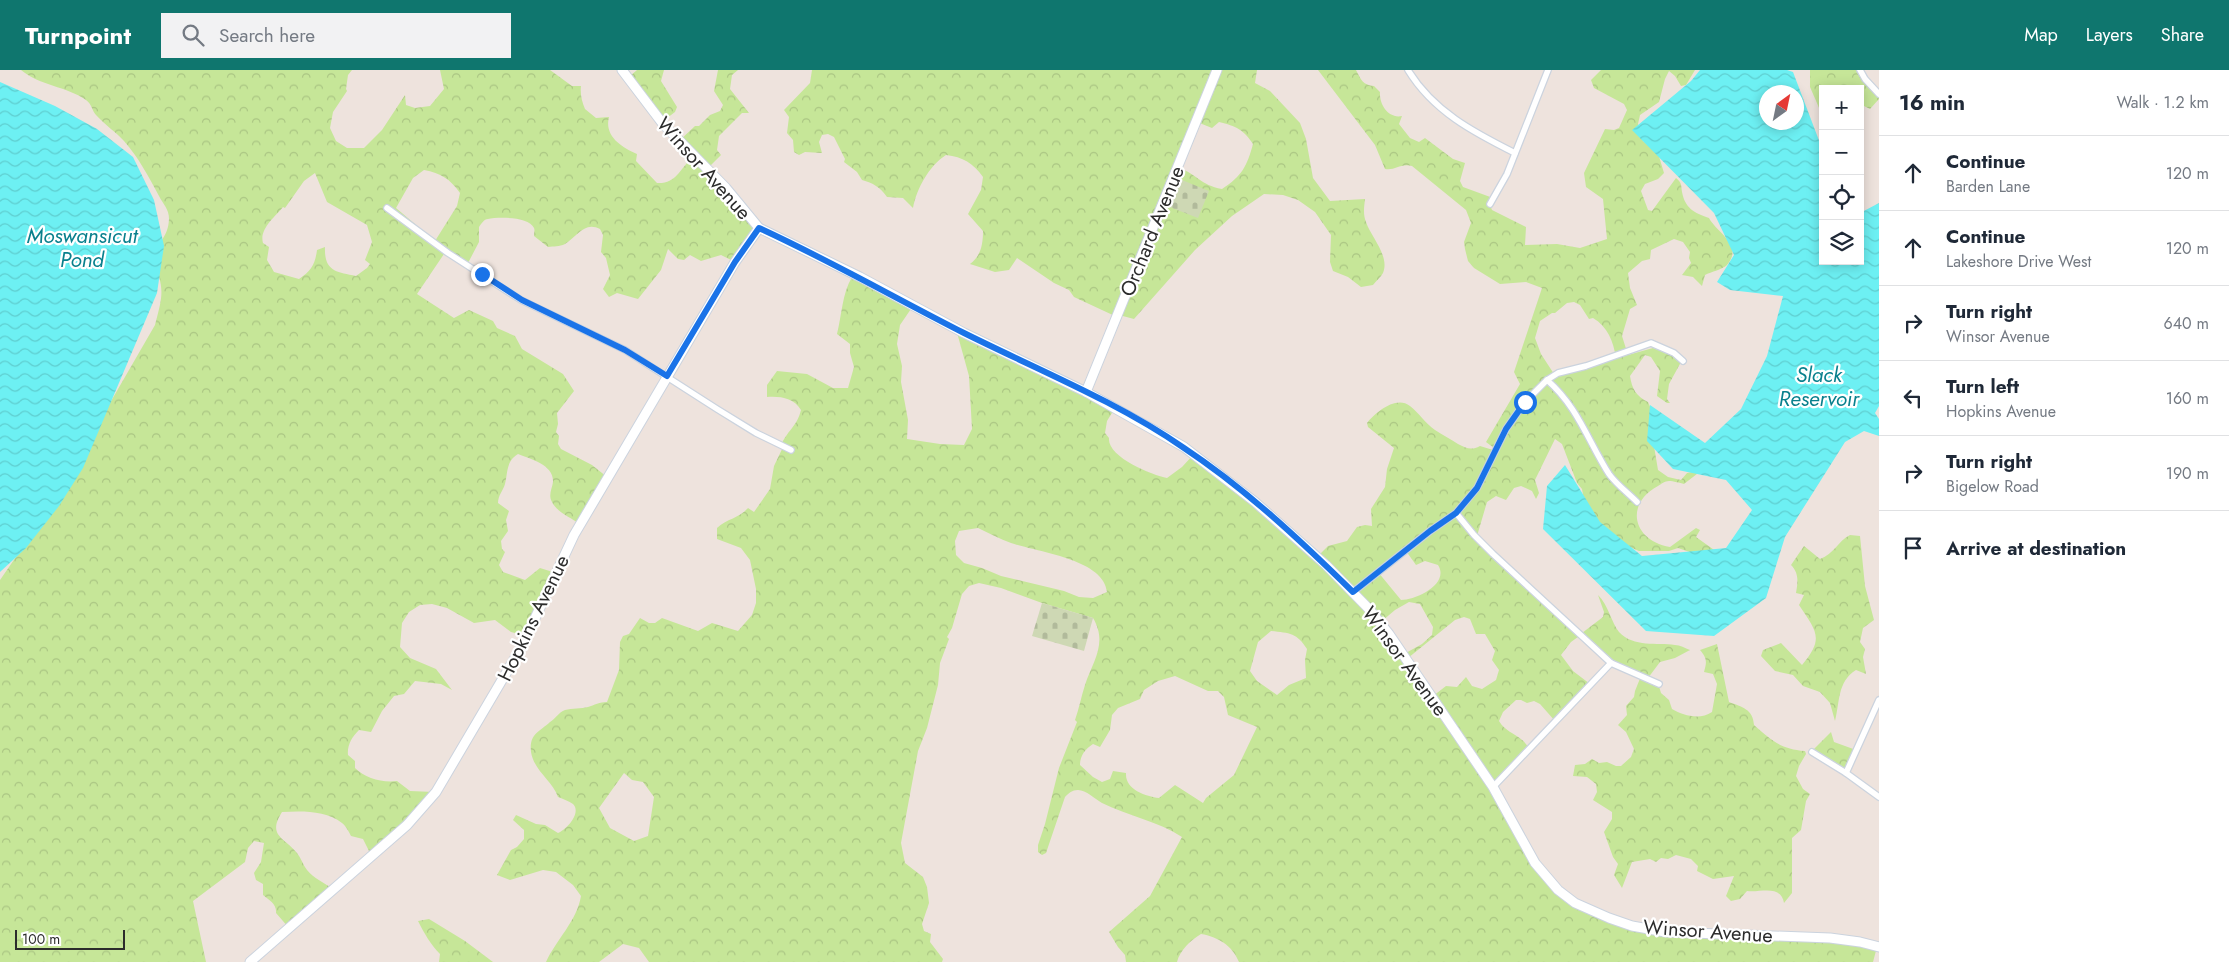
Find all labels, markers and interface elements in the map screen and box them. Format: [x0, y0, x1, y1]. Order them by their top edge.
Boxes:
search box [161, 13, 511, 58]
text: Turnpoint [25, 18, 131, 53]
icon: search [179, 21, 207, 49]
text: Search here [219, 22, 315, 49]
text: Map [2024, 22, 2058, 48]
text: Layers [2086, 22, 2133, 48]
text: Share [2161, 22, 2204, 48]
north arrow [1759, 85, 1804, 130]
map controls [1819, 85, 1864, 265]
button: + [1819, 85, 1864, 130]
text: 16 min [1899, 88, 1965, 118]
text: Walk · 1.2 km [2117, 91, 2209, 114]
street label: Winsor Avenue [649, 110, 758, 226]
button: − [1819, 130, 1864, 175]
text: Continue [1946, 148, 2025, 175]
icon: ahead [1899, 159, 1927, 187]
street label: Orchard Avenue [1113, 161, 1192, 301]
text: 120 m [2166, 162, 2209, 185]
button: locate [1819, 175, 1864, 220]
text: Barden Lane [1946, 175, 2030, 198]
button: layers [1819, 220, 1864, 265]
water label: Moswansicut Pond [27, 221, 138, 275]
text: Continue [1946, 223, 2025, 250]
icon: ahead [1899, 234, 1927, 262]
text: 120 m [2166, 237, 2209, 260]
text: Lakeshore Drive West [1946, 250, 2091, 273]
route end [471, 263, 494, 286]
text: Turn right [1946, 298, 2032, 325]
icon: right [1899, 309, 1927, 337]
text: 640 m [2164, 312, 2209, 335]
text: Winsor Avenue [1946, 325, 2050, 348]
water label: Slack Reservoir [1779, 360, 1860, 414]
text: Turn left [1946, 373, 2019, 400]
icon: left [1899, 384, 1927, 412]
text: 160 m [2166, 387, 2209, 410]
route start [1514, 391, 1537, 414]
text: Hopkins Avenue [1946, 400, 2056, 423]
text: Turn right [1946, 448, 2032, 475]
icon: right [1899, 459, 1927, 487]
text: 190 m [2166, 462, 2209, 485]
text: Bigelow Road [1946, 475, 2039, 498]
icon: arrive [1899, 534, 1927, 562]
text: Arrive at destination [1946, 535, 2126, 562]
street label: Hopkins Avenue [490, 550, 577, 686]
street label: Winsor Avenue [1355, 600, 1454, 722]
street label: Winsor Avenue [1642, 913, 1774, 950]
scale bar [15, 927, 125, 950]
text: 100 m [22, 929, 60, 949]

